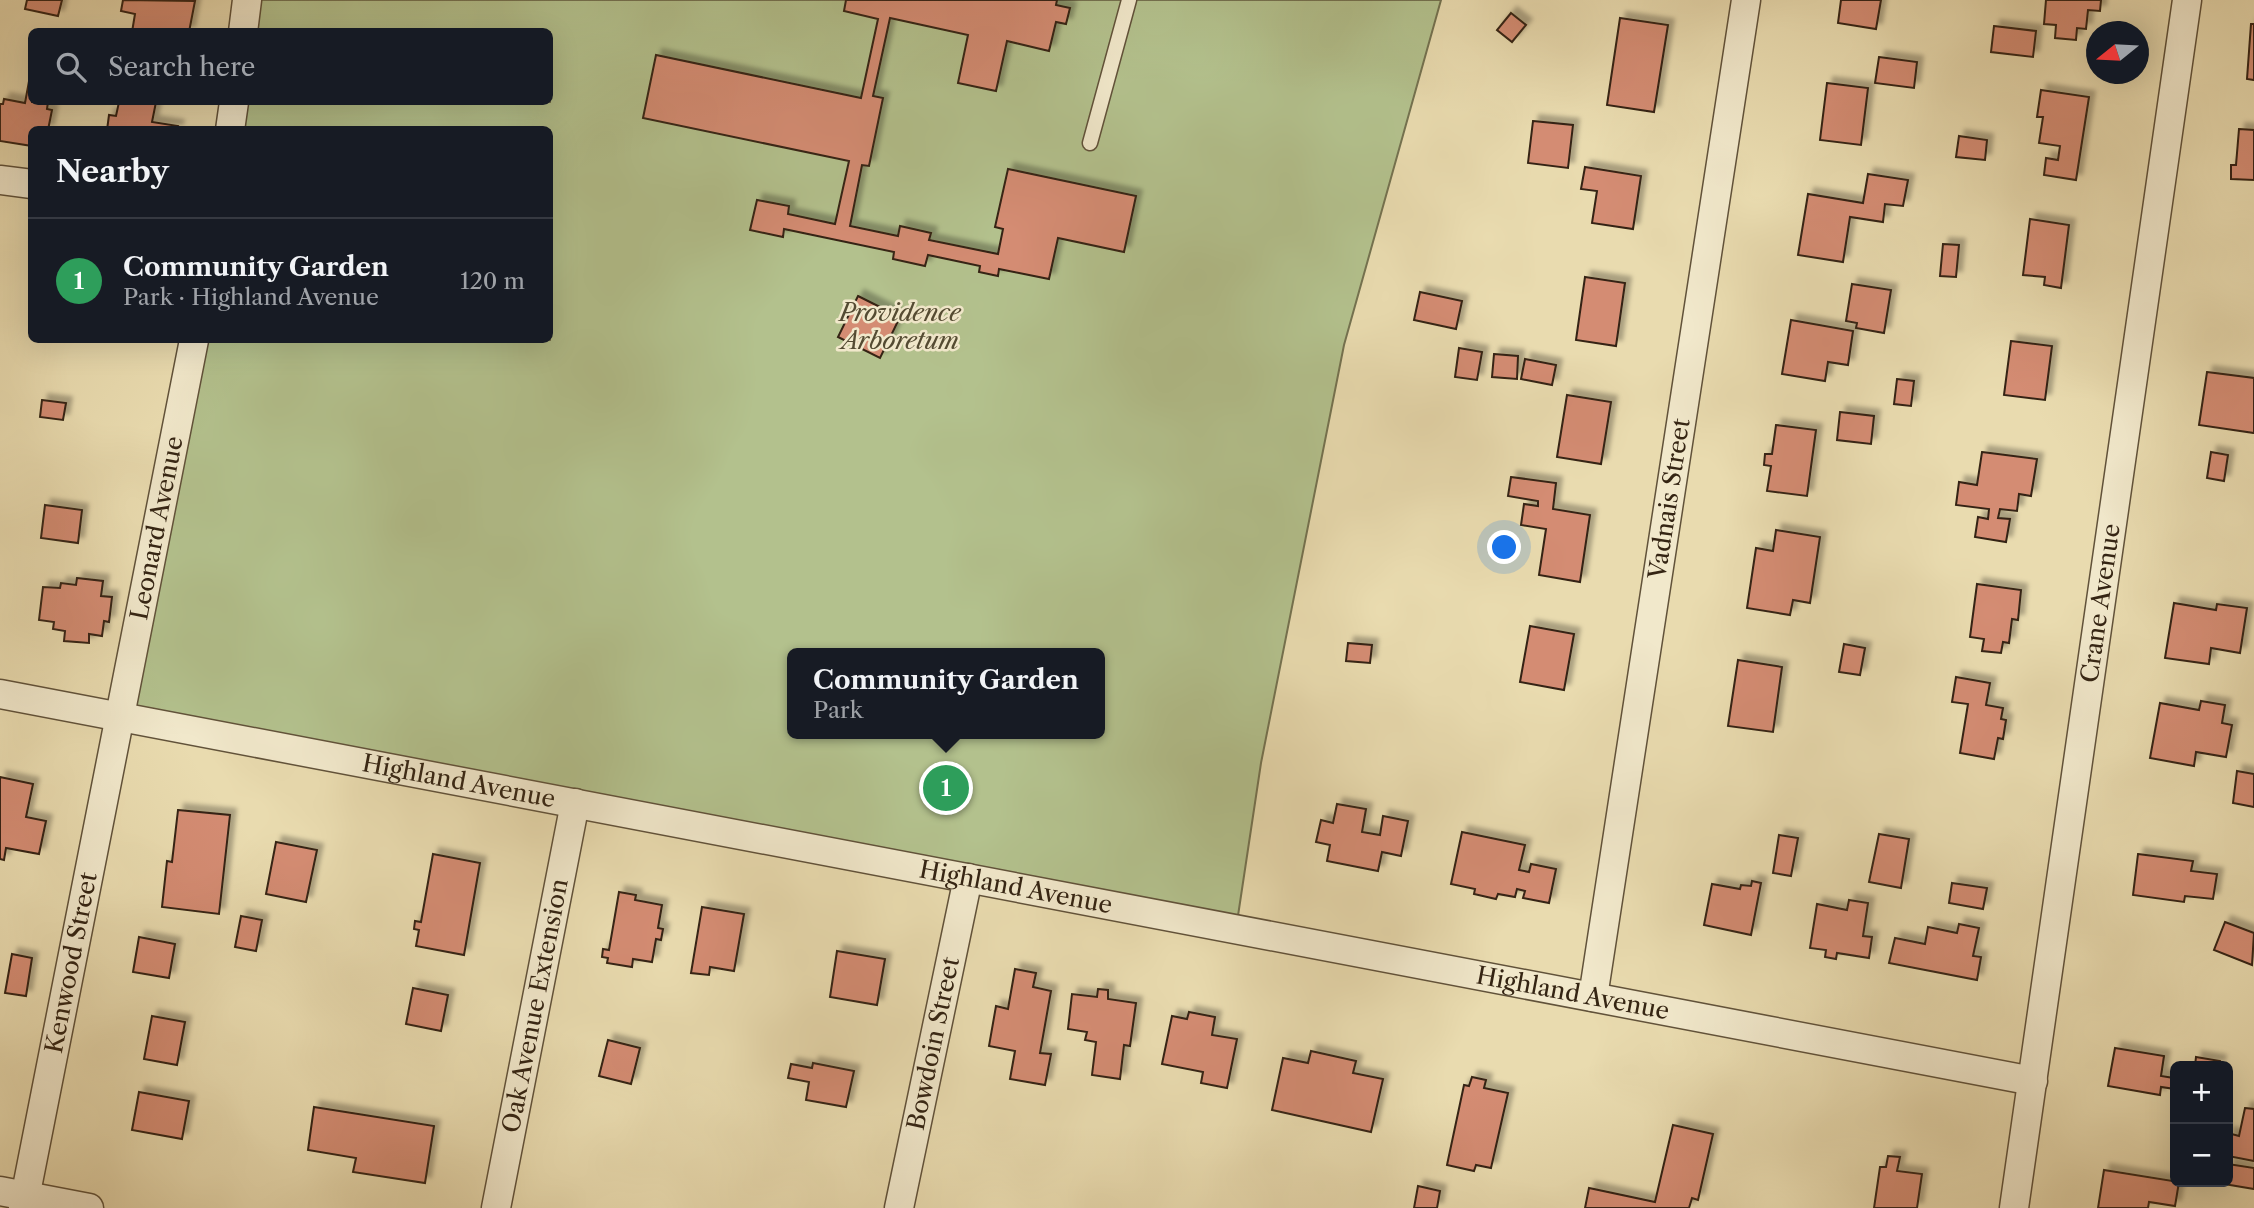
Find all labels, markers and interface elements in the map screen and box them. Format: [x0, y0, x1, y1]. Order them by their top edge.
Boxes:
north arrow [2086, 21, 2149, 84]
search box [28, 28, 553, 105]
icon: search [52, 48, 90, 86]
text: Search here [108, 51, 255, 83]
text: Nearby [56, 153, 169, 190]
text: Community Garden [123, 251, 389, 283]
text: 1 [74, 267, 84, 295]
text: 120 m [460, 267, 525, 295]
text: Park · Highland Avenue [123, 283, 379, 311]
park label: Providence Arboretum [837, 298, 962, 355]
street label: Vadnais Street [1642, 416, 1696, 582]
street label: Leonard Avenue [124, 434, 189, 622]
street label: Crane Avenue [2074, 522, 2126, 685]
your location [1487, 530, 1521, 564]
popup [787, 648, 1105, 739]
text: Community Garden [813, 664, 1079, 696]
text: Park [813, 696, 863, 724]
street label: Highland Avenue [360, 748, 558, 813]
pin: 1 [923, 762, 969, 814]
street label: Highland Avenue [917, 854, 1115, 919]
street label: Kenwood Street [39, 869, 103, 1056]
street label: Oak Avenue Extension [496, 876, 574, 1135]
street label: Bowdoin Street [901, 954, 965, 1133]
street label: Highland Avenue [1474, 960, 1672, 1025]
map controls [2170, 1061, 2233, 1187]
button: + [2170, 1061, 2233, 1124]
button: − [2170, 1124, 2233, 1187]

